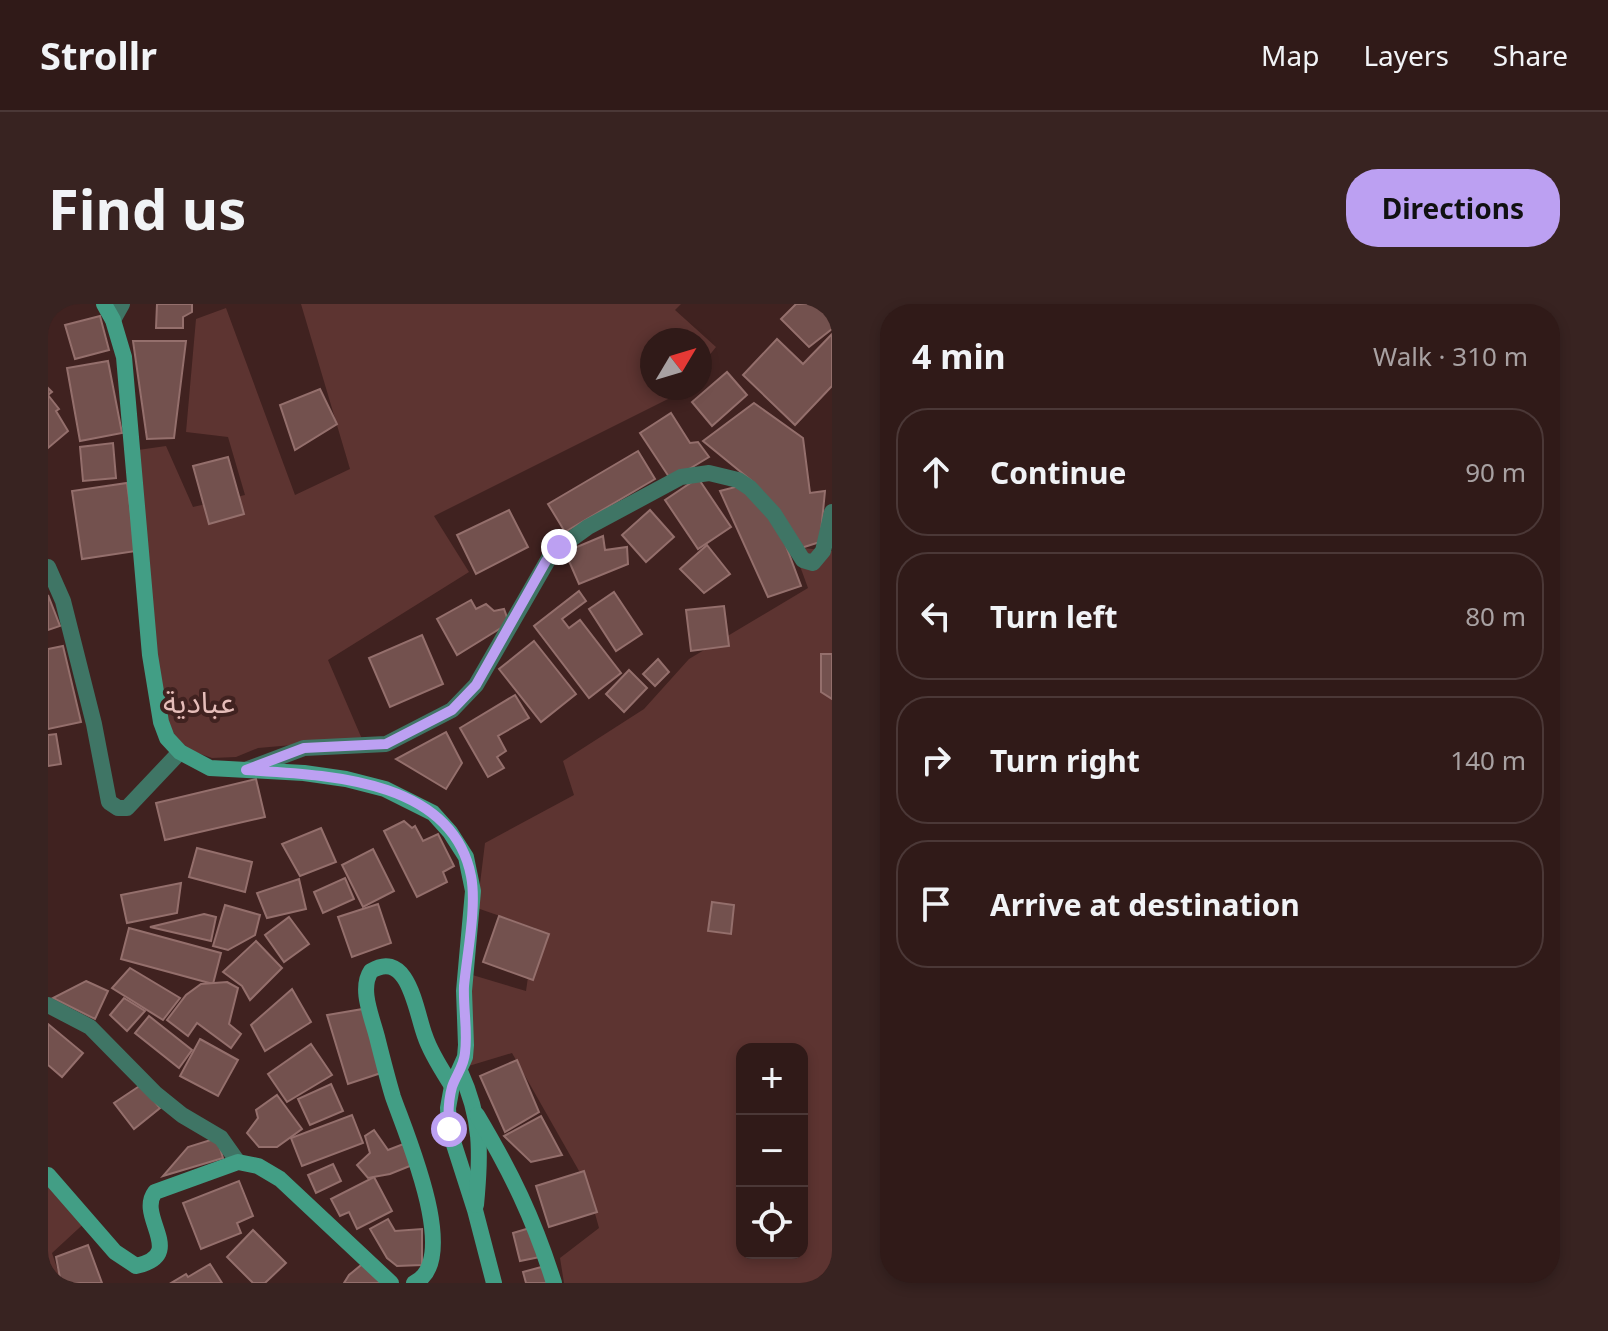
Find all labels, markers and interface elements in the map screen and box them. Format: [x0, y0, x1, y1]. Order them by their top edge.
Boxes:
text: Strollr [40, 29, 157, 81]
text: Map [1261, 36, 1319, 74]
text: Layers [1363, 36, 1449, 74]
text: Share [1493, 36, 1568, 74]
button: Directions [1346, 169, 1560, 247]
text: Find us [48, 170, 246, 246]
north arrow [640, 328, 712, 400]
text: 4 min [912, 333, 1006, 379]
text: Walk · 310 m [1373, 338, 1528, 374]
icon: ahead [914, 450, 958, 494]
text: Continue [990, 452, 1126, 493]
text: 90 m [1465, 454, 1526, 490]
route end [541, 529, 577, 565]
icon: left [914, 594, 958, 638]
text: Turn left [990, 596, 1118, 637]
text: 80 m [1465, 598, 1526, 634]
district label: عبادية [163, 681, 235, 722]
icon: right [914, 738, 958, 782]
text: Turn right [990, 740, 1140, 781]
text: 140 m [1450, 742, 1526, 778]
icon: arrive [914, 882, 958, 926]
text: Arrive at destination [990, 884, 1300, 925]
map controls [736, 1043, 808, 1259]
button: + [736, 1043, 808, 1115]
route start [431, 1111, 467, 1147]
button: − [736, 1115, 808, 1187]
button: locate [736, 1187, 808, 1259]

